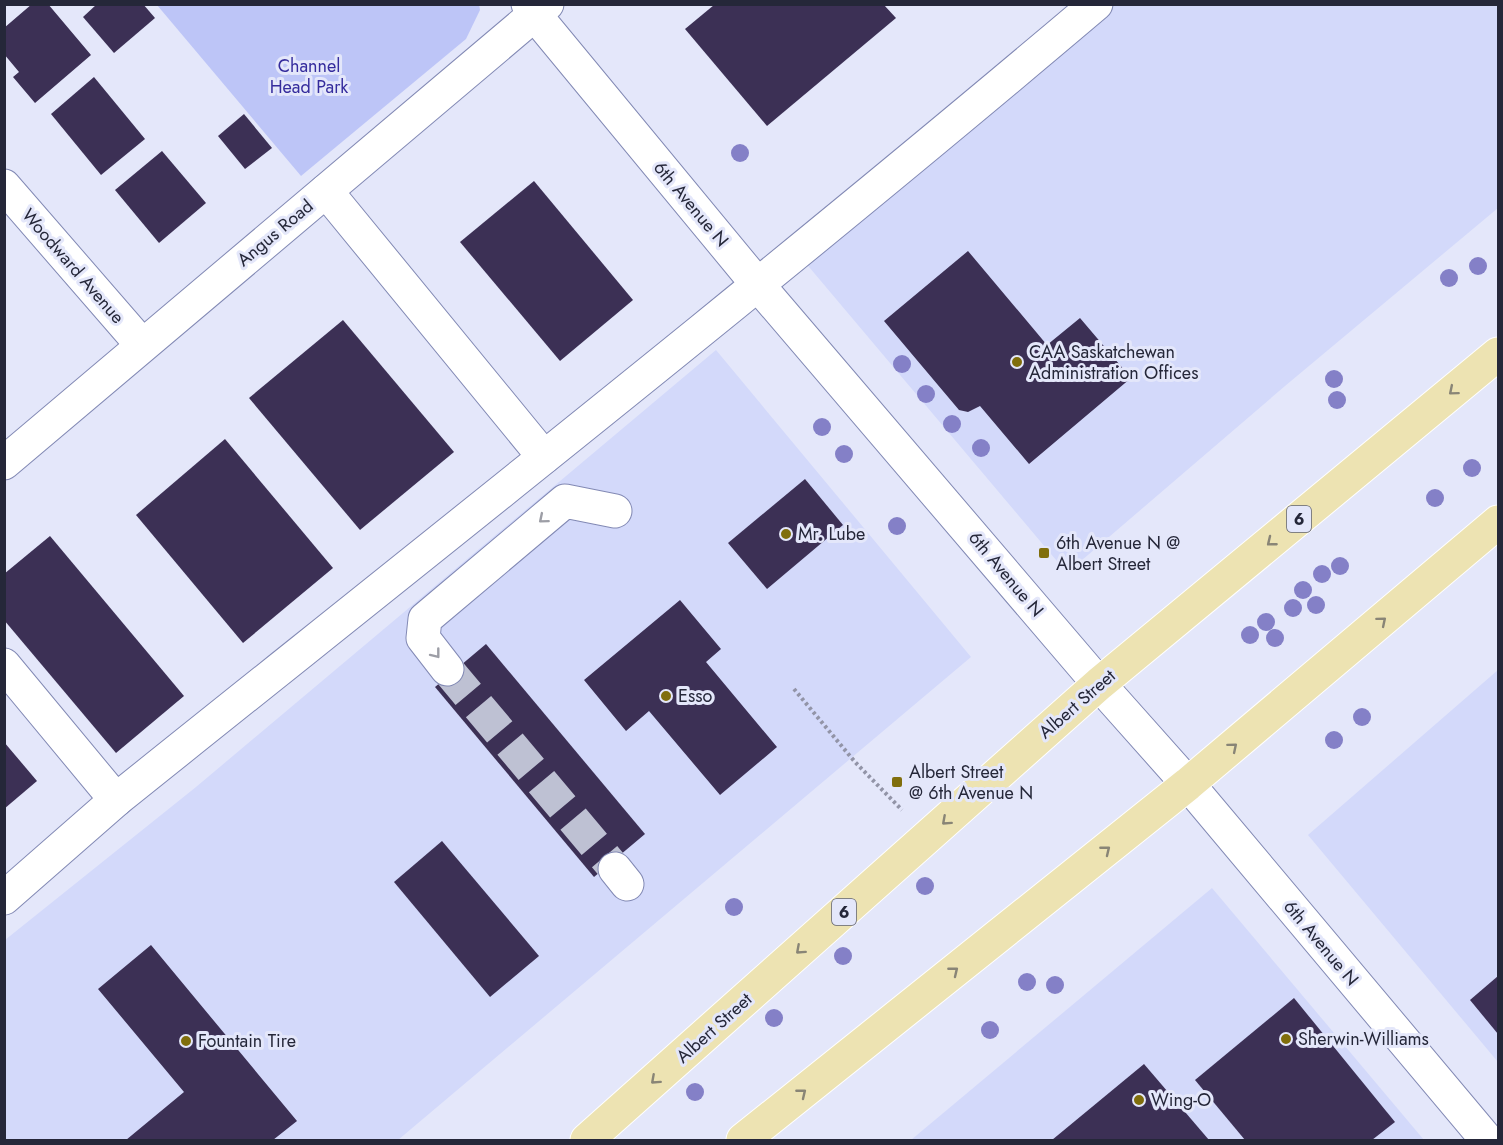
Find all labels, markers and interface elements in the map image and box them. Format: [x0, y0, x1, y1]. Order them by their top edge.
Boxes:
park label: Channel Head Park [270, 53, 348, 100]
street label: 6th Avenue N [647, 155, 735, 253]
street label: Angus Road [231, 193, 319, 273]
street label: Woodward Avenue [16, 203, 130, 329]
place label: CAA Saskatchewan Administration Offices [1029, 339, 1198, 386]
marker: CAA Saskatchewan Administration Offices [1010, 355, 1024, 369]
one-way arrow [1449, 384, 1460, 395]
road number: 6 [1287, 506, 1311, 532]
one-way arrow [539, 512, 550, 523]
place label: Mr. Lube [798, 521, 865, 547]
street label: 6th Avenue N [962, 525, 1050, 623]
marker: Mr. Lube [779, 527, 793, 541]
place label: 6th Avenue N @ Albert Street [1056, 530, 1180, 577]
one-way arrow [1267, 535, 1278, 546]
marker: 6th Avenue N @ Albert Street [1037, 546, 1051, 560]
one-way arrow [1375, 617, 1386, 628]
one-way arrow [428, 648, 439, 659]
street label: Albert Street [1033, 663, 1122, 745]
place label: Esso [678, 683, 712, 709]
marker: Esso [659, 689, 673, 703]
one-way arrow [1226, 743, 1237, 754]
place label: Albert Street @ 6th Avenue N [909, 759, 1033, 806]
marker: Albert Street @ 6th Avenue N [890, 775, 904, 789]
one-way arrow [942, 813, 953, 824]
one-way arrow [1100, 846, 1111, 857]
street label: 6th Avenue N [1277, 894, 1365, 992]
road number: 6 [832, 899, 856, 925]
one-way arrow [797, 943, 807, 954]
one-way arrow [947, 968, 958, 979]
street label: Albert Street [670, 986, 758, 1069]
place label: Sherwin-Williams [1298, 1026, 1429, 1052]
place label: Fountain Tire [198, 1028, 296, 1054]
marker: Sherwin-Williams [1279, 1032, 1293, 1046]
marker: Fountain Tire [179, 1034, 193, 1048]
one-way arrow [651, 1073, 662, 1084]
place label: Wing-O [1151, 1087, 1211, 1113]
one-way arrow [795, 1090, 806, 1101]
marker: Wing-O [1132, 1093, 1146, 1107]

